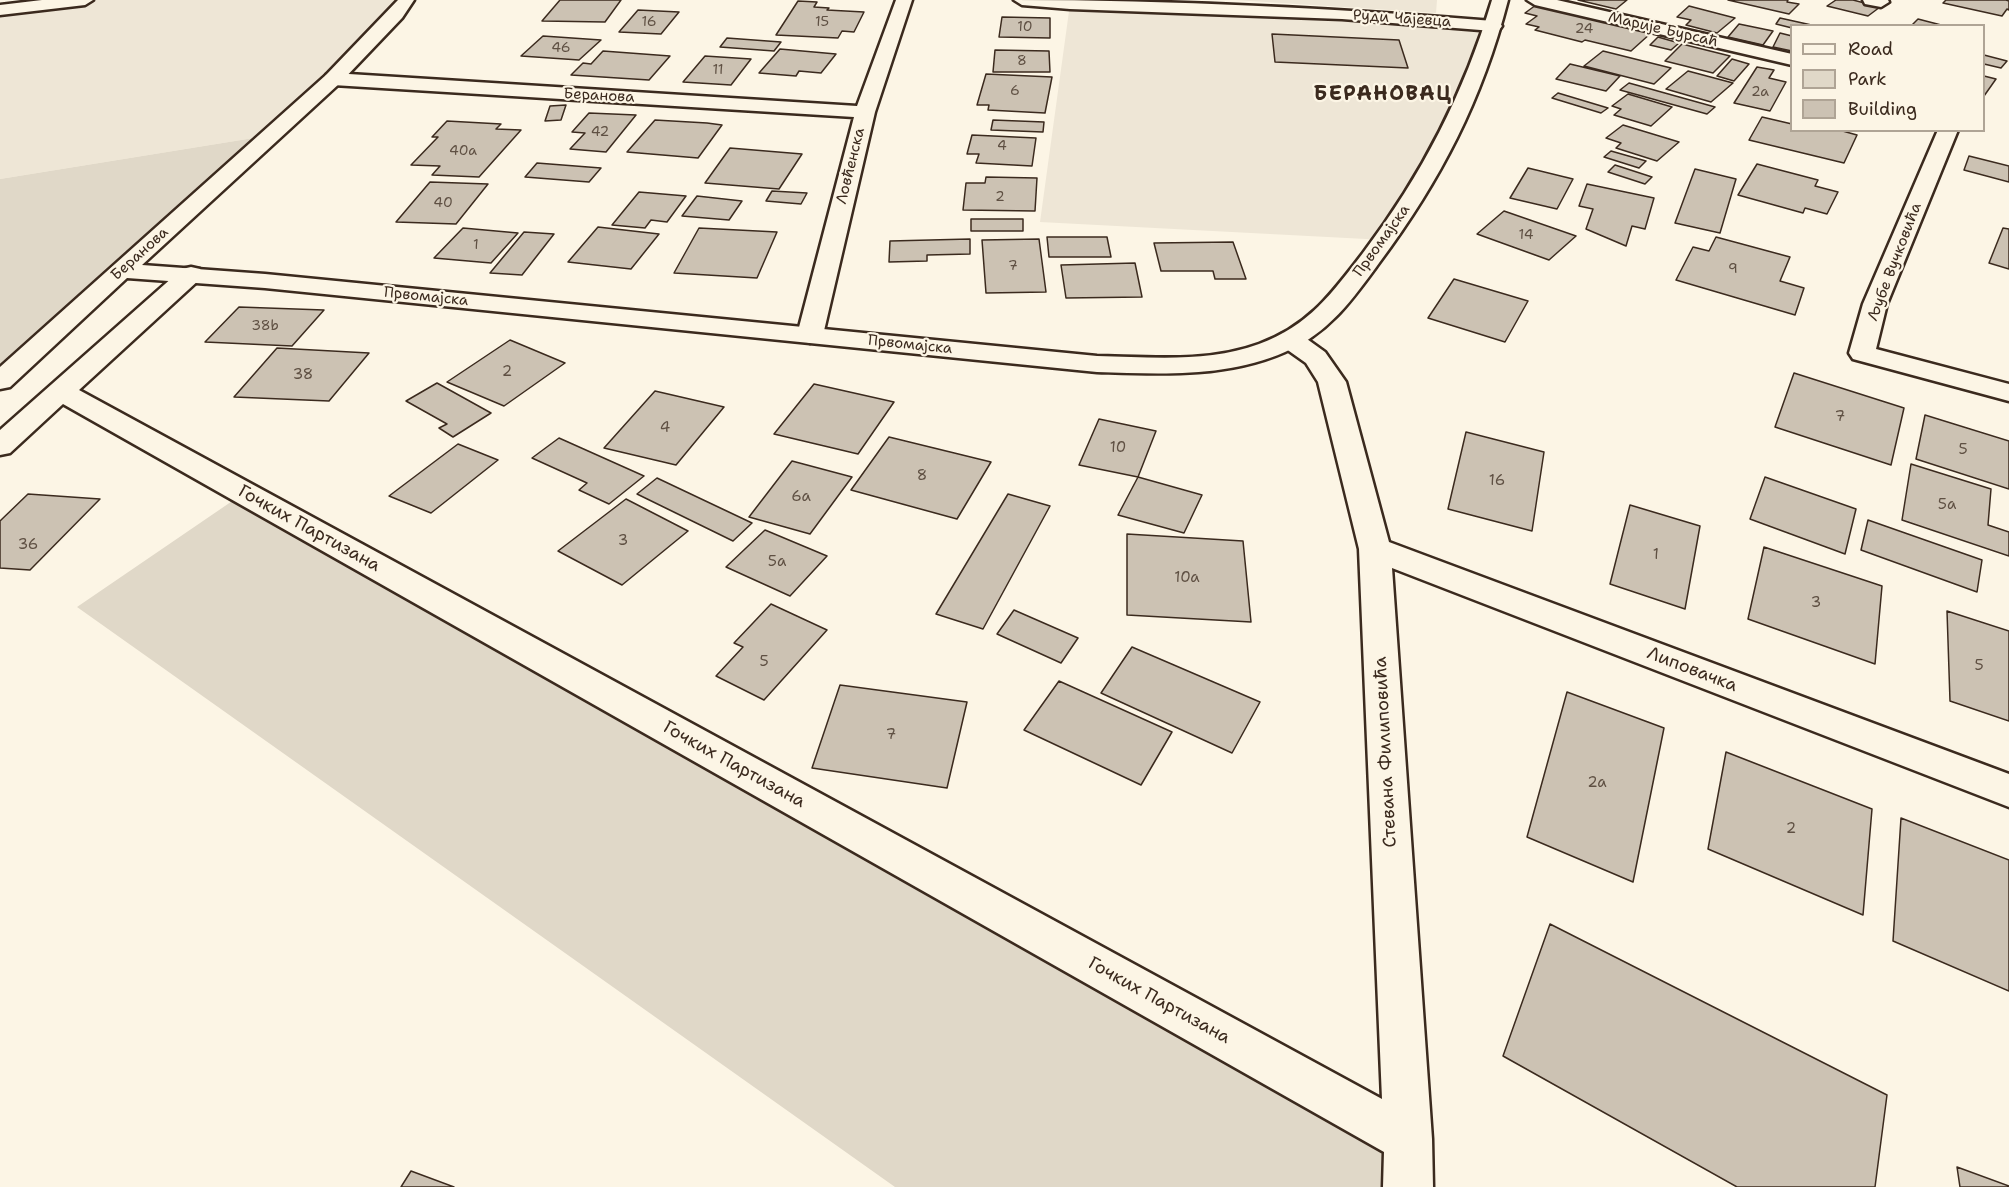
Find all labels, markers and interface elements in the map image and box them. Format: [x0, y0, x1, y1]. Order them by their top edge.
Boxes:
street label: Руди Чајевца [1352, 7, 1452, 31]
street label: Марије Бурсаћ [1606, 9, 1720, 51]
house number: 16 [641, 14, 657, 30]
house number: 15 [815, 14, 829, 30]
house number: 10 [1017, 19, 1033, 35]
house number: 24 [1575, 21, 1593, 37]
legend [1790, 24, 1985, 132]
text: Road [1848, 37, 1893, 61]
house number: 46 [551, 40, 571, 56]
house number: 8 [1017, 53, 1027, 69]
house number: 11 [712, 62, 724, 78]
text: Park [1848, 67, 1887, 91]
house number: 6 [1010, 83, 1020, 99]
district label: БЕРАНОВАЦ [1314, 83, 1452, 107]
house number: 2a [1751, 84, 1769, 100]
street label: Беранова [563, 85, 635, 107]
text: Building [1848, 97, 1917, 121]
house number: 42 [591, 124, 609, 140]
street label: Ловћенска [833, 126, 869, 206]
house number: 4 [997, 138, 1007, 154]
house number: 40a [449, 143, 477, 159]
house number: 2 [995, 189, 1005, 205]
house number: 40 [433, 195, 453, 211]
street label: Љубе Вучковића [1864, 200, 1926, 324]
street label: Првомајска [1350, 201, 1414, 281]
street label: Беранова [108, 224, 172, 284]
house number: 14 [1518, 227, 1534, 243]
house number: 1 [473, 237, 479, 253]
house number: 7 [1008, 258, 1018, 274]
house number: 9 [1728, 261, 1738, 277]
street label: Првомајска [383, 284, 469, 310]
house number: 38b [251, 318, 279, 334]
street label: Првомајска [867, 332, 953, 358]
house number: 2 [502, 363, 512, 381]
house number: 38 [293, 366, 313, 384]
house number: 7 [1835, 408, 1845, 426]
house number: 4 [660, 419, 670, 437]
house number: 10 [1110, 439, 1126, 457]
house number: 5 [1958, 441, 1968, 459]
house number: 8 [917, 467, 927, 485]
house number: 16 [1489, 472, 1505, 490]
street label: Гочких Партизана [234, 481, 384, 577]
house number: 6a [791, 488, 811, 506]
house number: 5a [1938, 496, 1956, 514]
house number: 3 [618, 532, 628, 550]
house number: 36 [18, 536, 38, 554]
house number: 1 [1653, 546, 1659, 564]
house number: 5a [768, 553, 786, 571]
house number: 10a [1174, 569, 1200, 587]
house number: 3 [1811, 594, 1821, 612]
street label: Липовачка [1644, 643, 1740, 697]
house number: 5 [759, 653, 769, 671]
street label: Стевана Филиповића [1370, 656, 1402, 848]
house number: 5 [1974, 657, 1984, 675]
street label: Гочких Партизана [659, 717, 809, 813]
house number: 7 [886, 726, 896, 744]
house number: 2a [1587, 774, 1607, 792]
house number: 2 [1786, 820, 1796, 838]
street label: Гочких Партизана [1084, 953, 1234, 1049]

